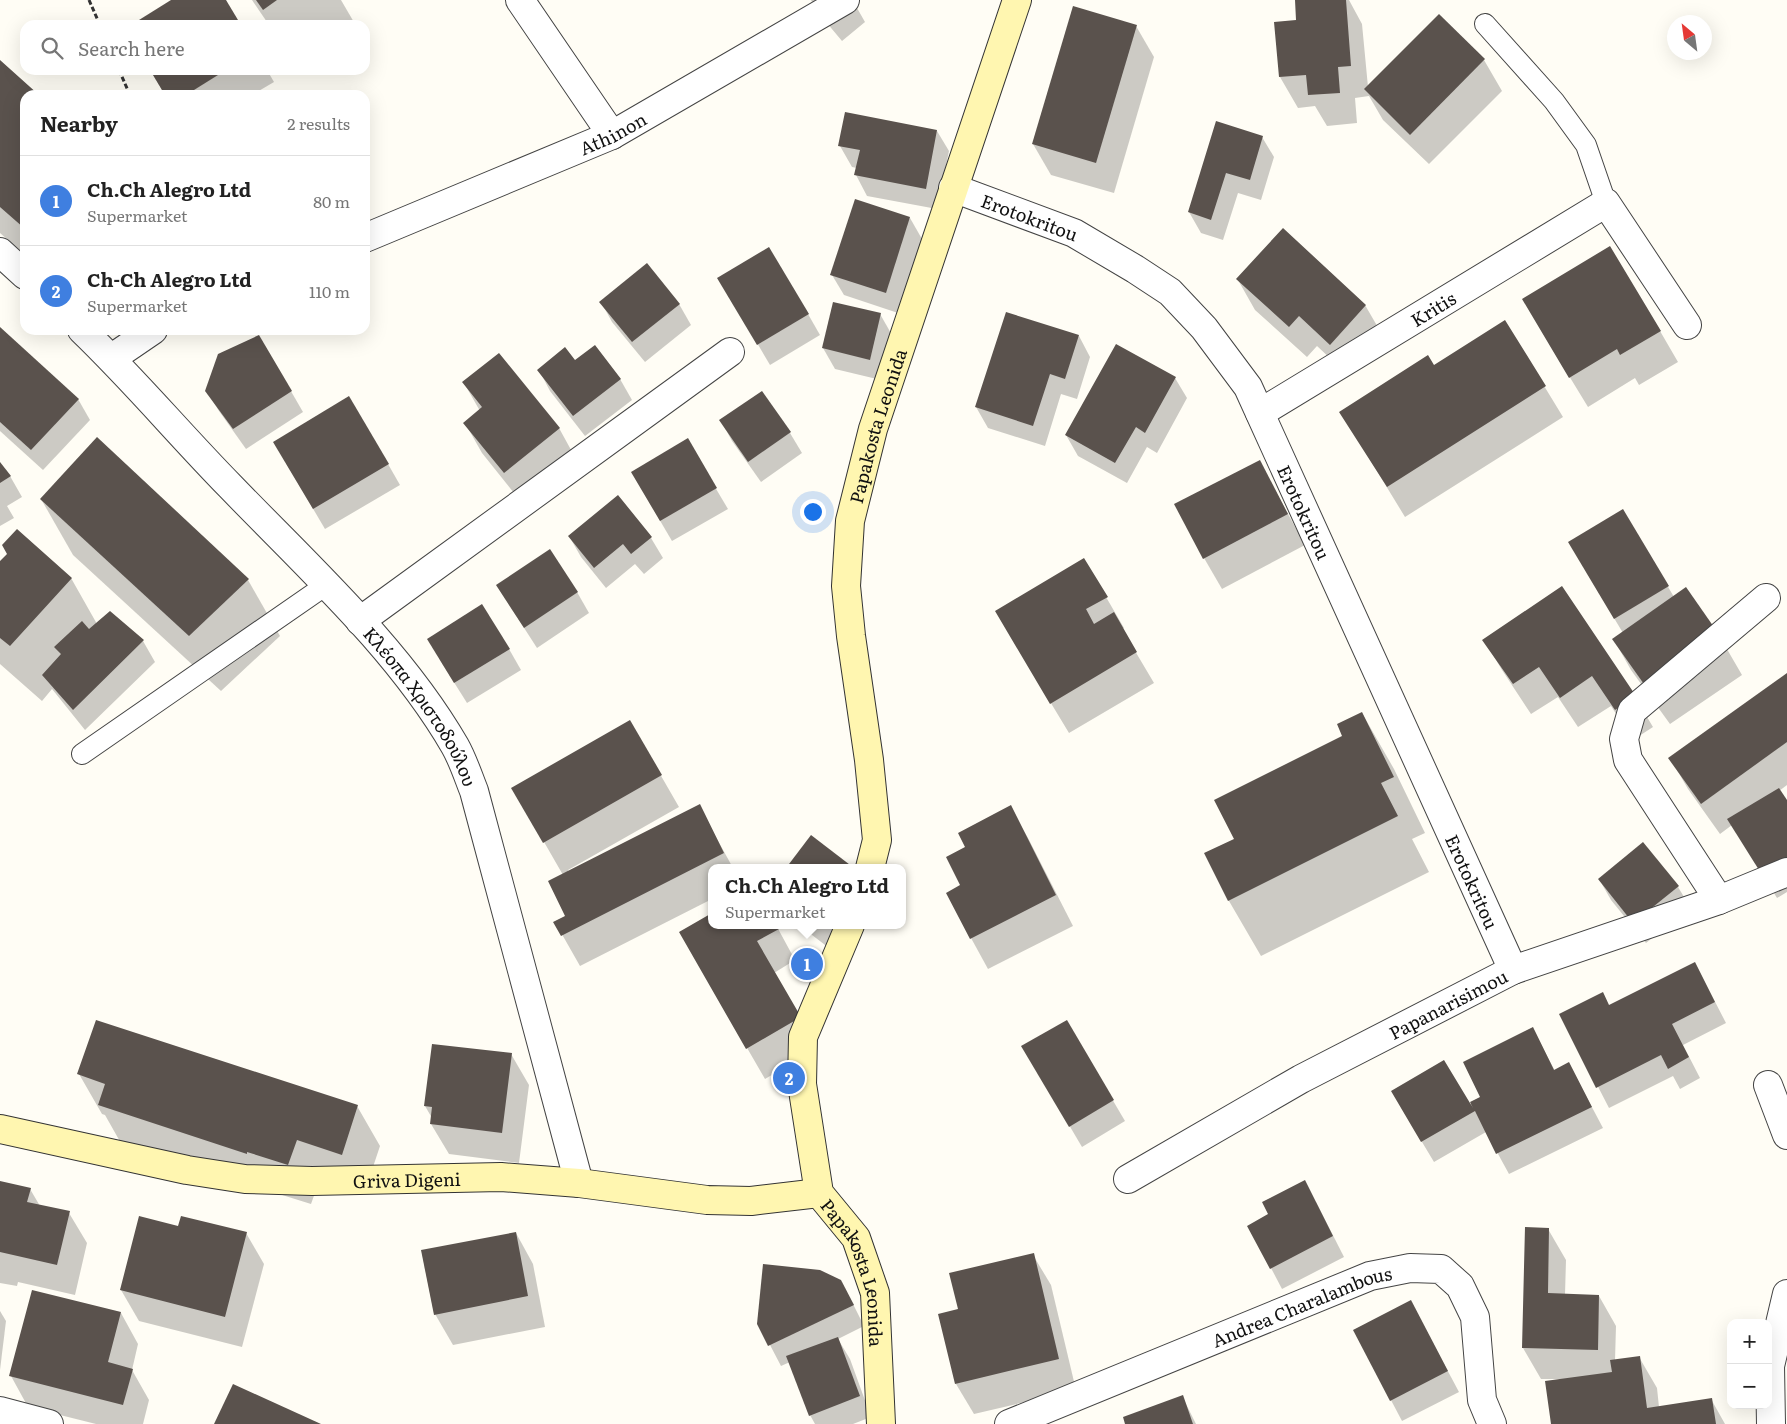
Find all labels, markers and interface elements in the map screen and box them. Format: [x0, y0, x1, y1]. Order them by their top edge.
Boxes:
north arrow [1667, 15, 1712, 60]
search box [20, 20, 370, 75]
icon: search [38, 34, 66, 62]
text: Search here [78, 34, 185, 62]
street label: Athinon [575, 105, 651, 161]
text: Nearby [40, 107, 118, 138]
text: 2 results [287, 111, 350, 135]
text: Ch.Ch Alegro Ltd [87, 175, 251, 203]
street label: Erotokritou [978, 186, 1082, 247]
text: 1 [53, 189, 59, 213]
text: 80 m [313, 189, 350, 213]
text: Supermarket [87, 203, 187, 227]
text: Ch-Ch Alegro Ltd [87, 265, 252, 293]
text: 2 [52, 279, 60, 303]
text: 110 m [309, 279, 350, 303]
street label: Kritis [1405, 284, 1461, 332]
text: Supermarket [87, 293, 187, 317]
street label: Papakosta Leonida [841, 344, 913, 506]
street label: Erotokritou [1271, 460, 1338, 564]
your location [800, 499, 826, 525]
street label: Κλέοπα Χριστοδούλου [358, 620, 484, 790]
street label: Erotokritou [1439, 830, 1506, 933]
popup [708, 864, 906, 929]
text: Ch.Ch Alegro Ltd [725, 871, 889, 899]
text: Supermarket [725, 899, 825, 923]
pin: 1 [791, 945, 823, 983]
street label: Papanarisimou [1384, 962, 1512, 1045]
pin: 2 [773, 1059, 805, 1097]
street label: Griva Digeni [353, 1164, 461, 1194]
street label: Papakosta Leonida [815, 1192, 891, 1348]
street label: Andrea Charalambous [1207, 1258, 1394, 1353]
map controls [1727, 1319, 1772, 1409]
button: + [1727, 1319, 1772, 1364]
button: − [1727, 1364, 1772, 1409]

